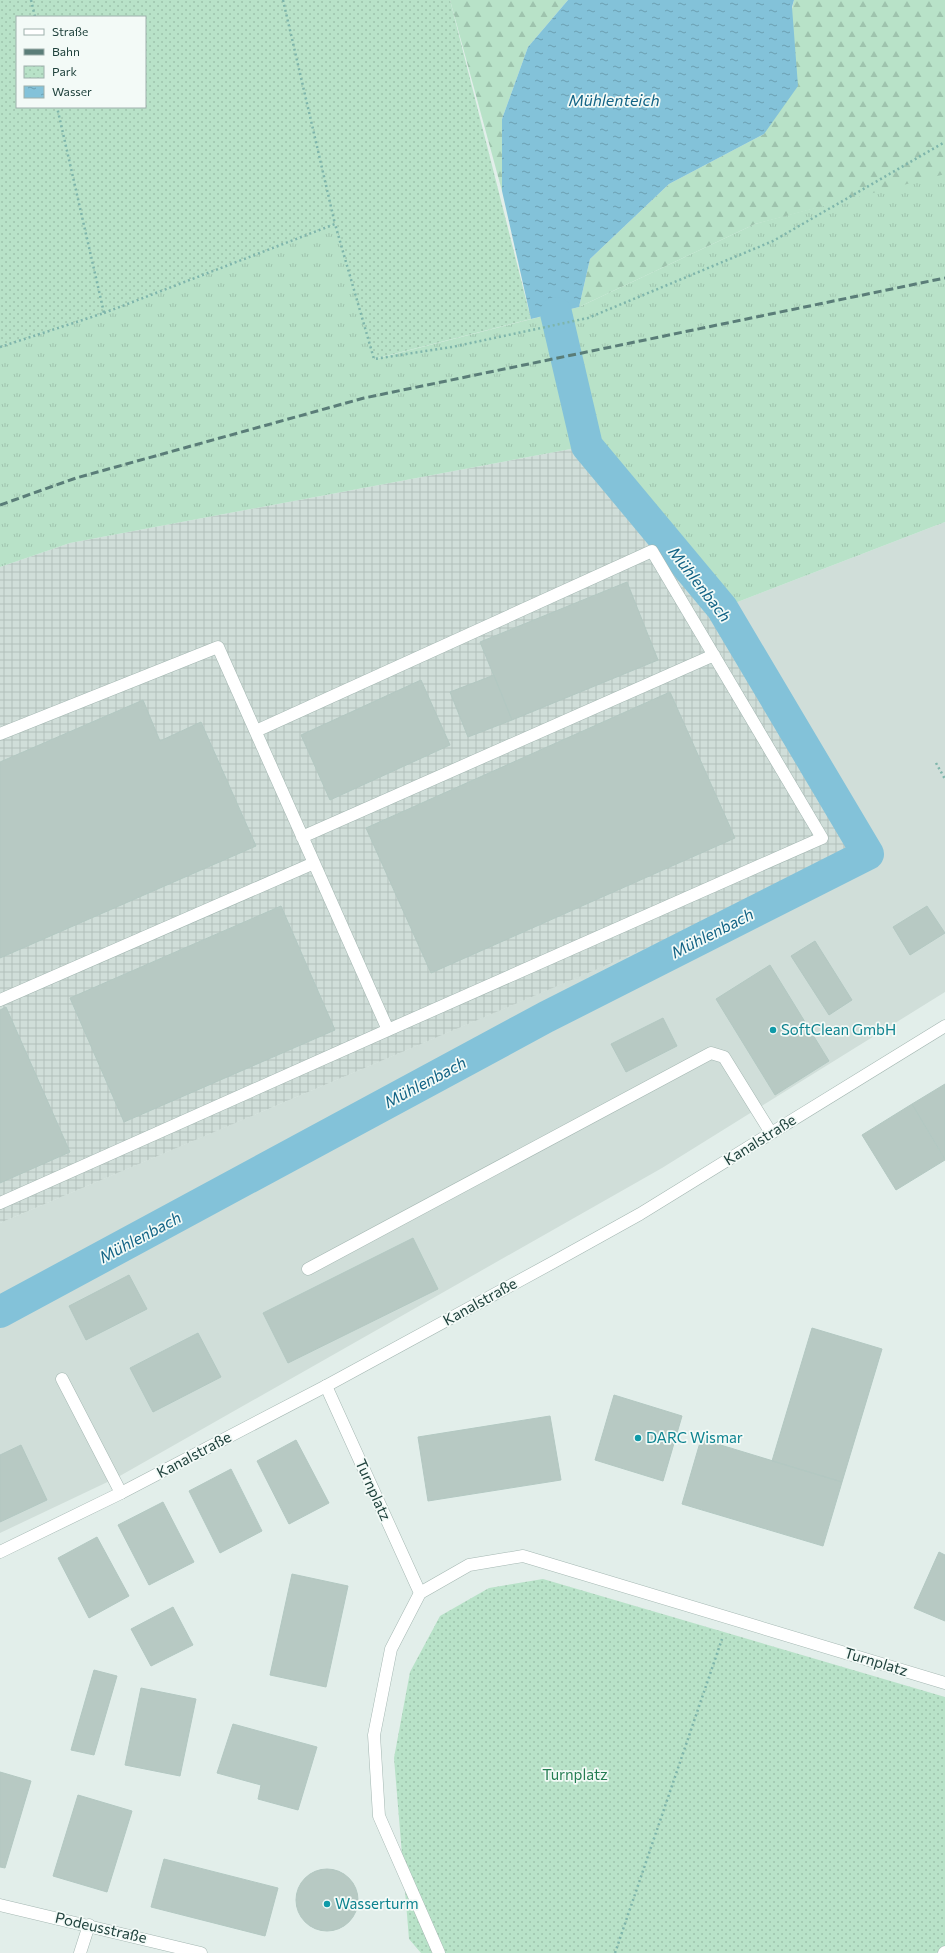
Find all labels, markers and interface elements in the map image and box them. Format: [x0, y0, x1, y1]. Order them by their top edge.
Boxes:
legend [16, 16, 146, 108]
text: Straße [52, 24, 88, 38]
text: Bahn [52, 44, 80, 58]
text: Park [52, 64, 78, 78]
text: Wasser [52, 84, 92, 98]
water label: Mühlenteich [568, 90, 660, 109]
water label: Mühlenbach [665, 542, 736, 625]
water label: Mühlenbach [667, 904, 756, 961]
place label: SoftClean GmbH [781, 1020, 896, 1038]
marker: SoftClean GmbH [768, 1025, 778, 1035]
water label: Mühlenbach [381, 1052, 469, 1111]
street label: Kanalstraße [720, 1110, 799, 1168]
water label: Mühlenbach [96, 1207, 184, 1266]
street label: Kanalstraße [439, 1273, 520, 1329]
street label: Kanalstraße [153, 1427, 234, 1481]
place label: DARC Wismar [646, 1428, 743, 1446]
marker: DARC Wismar [633, 1433, 643, 1443]
street label: Turnplatz [352, 1456, 395, 1523]
street label: Turnplatz [842, 1643, 910, 1679]
park label: Turnplatz [542, 1765, 608, 1783]
place label: Wasserturm [335, 1894, 419, 1912]
marker: Wasserturm [322, 1899, 332, 1909]
street label: Podeusstraße [54, 1908, 149, 1946]

